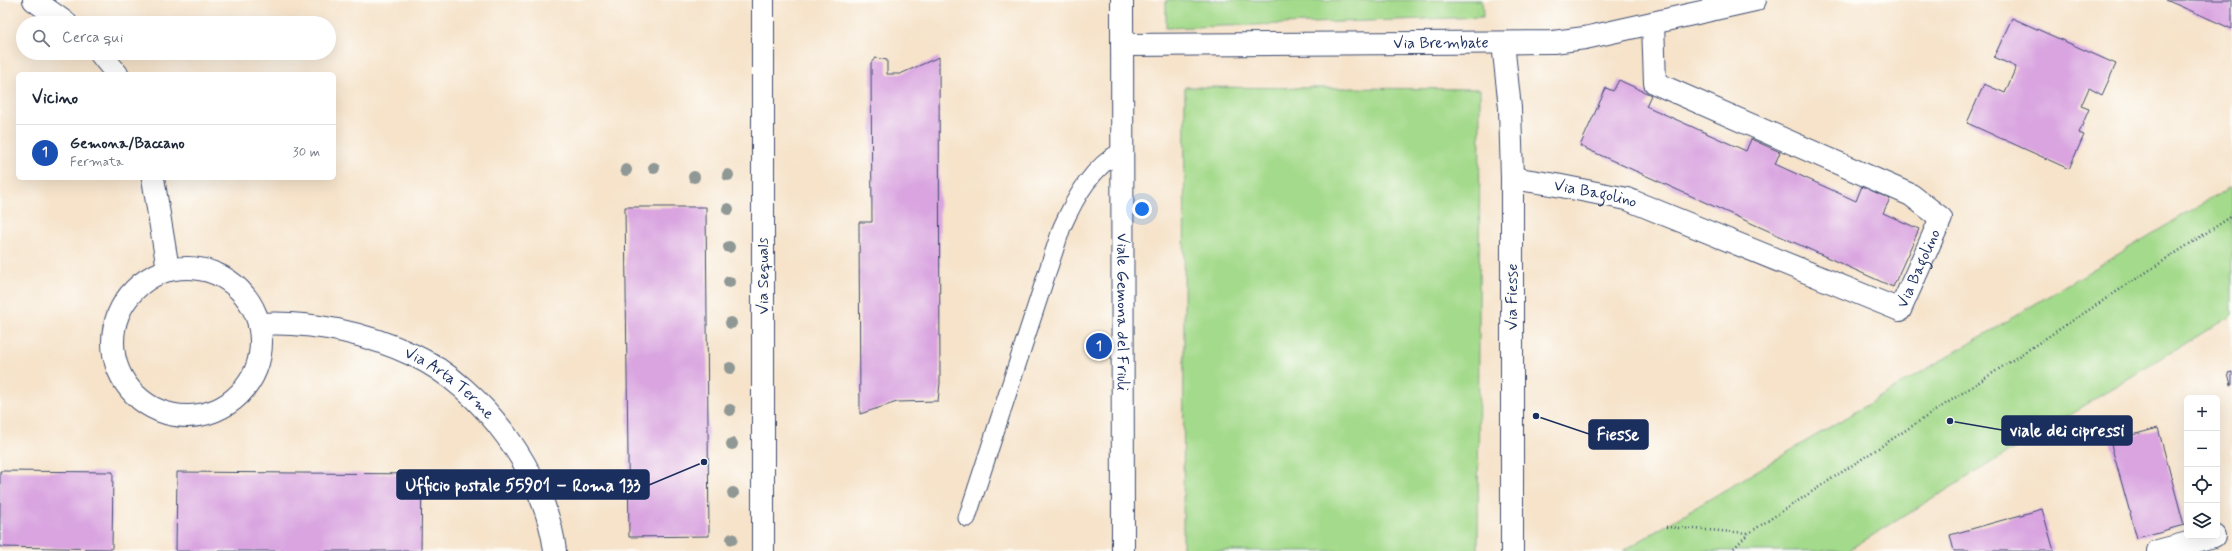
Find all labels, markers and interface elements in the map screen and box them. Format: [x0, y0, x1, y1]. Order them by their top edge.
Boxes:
search box [16, 16, 336, 60]
icon: search [30, 27, 52, 49]
text: Cerca qui [62, 28, 123, 48]
street label: Via Brembate [1393, 32, 1489, 54]
text: Vicino [32, 87, 78, 109]
text: Gemona/Baccano [70, 134, 185, 154]
text: 1 [42, 144, 48, 161]
text: 30 m [293, 144, 320, 161]
text: Fermata [70, 154, 124, 171]
street label: Via Bagolino [1552, 174, 1641, 213]
your location [1132, 199, 1152, 219]
street label: Via Bagolino [1892, 226, 1945, 311]
street label: Viale Gemona del Friuli [1112, 233, 1133, 391]
street label: Via Sequals [753, 238, 774, 314]
street label: Via Fiesse [1502, 264, 1523, 330]
pin: 1 [1086, 331, 1112, 361]
street label: Via Arta Terme [401, 342, 500, 424]
map controls [2184, 395, 2220, 539]
button: + [2184, 395, 2220, 431]
callout: viale dei cipressi [2002, 416, 2132, 445]
callout: Fiesse [1589, 420, 1648, 449]
text: viale dei cipressi [2010, 420, 2124, 442]
text: Fiesse [1597, 424, 1639, 446]
button: − [2184, 431, 2220, 467]
button: locate [2184, 467, 2220, 503]
callout: Ufficio postale 55901 – Roma 133 [397, 470, 649, 499]
text: Ufficio postale 55901 – Roma 133 [406, 475, 640, 497]
button: layers [2184, 503, 2220, 539]

